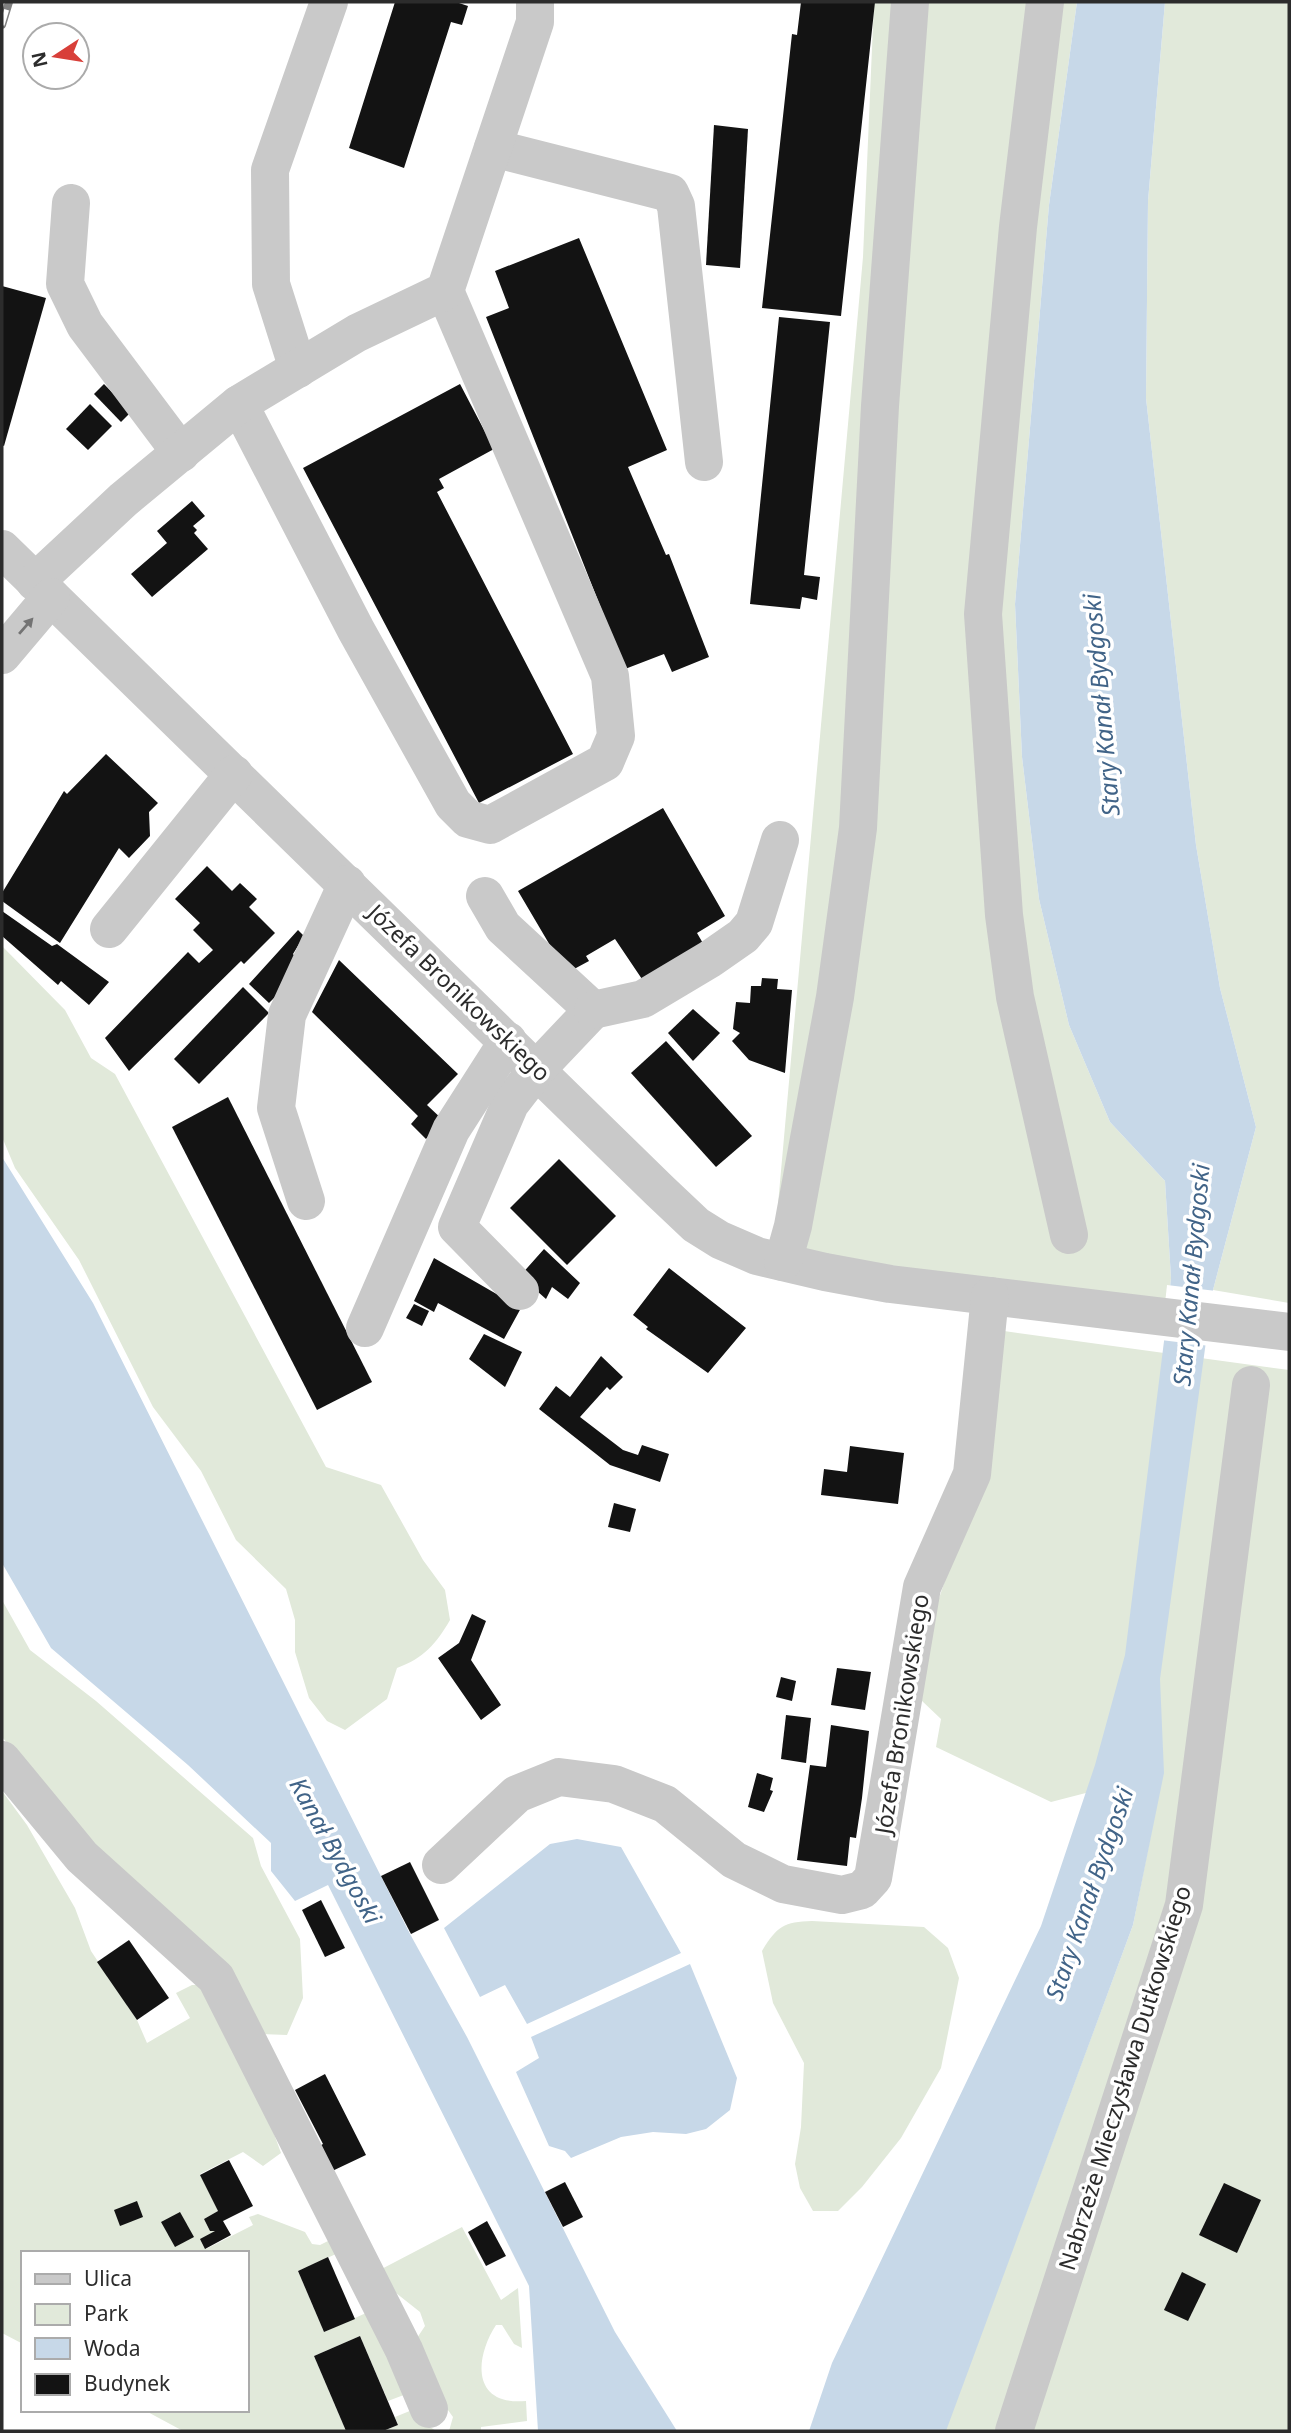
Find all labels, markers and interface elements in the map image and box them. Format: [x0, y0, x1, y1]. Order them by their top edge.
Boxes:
north arrow [21, 21, 91, 91]
text: N [25, 49, 54, 70]
water label: Stary Kanał Bydgoski [1074, 592, 1127, 818]
one-way arrow [18, 617, 34, 635]
street label: Józefa Bronikowskiego [360, 895, 558, 1088]
water label: Stary Kanał Bydgoski [1164, 1161, 1217, 1387]
street label: Józefa Bronikowskiego [866, 1591, 936, 1838]
water label: Kanał Bydgoski [283, 1771, 391, 1930]
water label: Stary Kanał Bydgoski [1037, 1782, 1141, 2004]
street label: Nabrzeże Mieczysława Dutkowskiego [1050, 1881, 1198, 2274]
legend [21, 2251, 248, 2412]
text: Ulica [84, 2264, 132, 2292]
text: Park [84, 2299, 129, 2327]
text: Woda [84, 2334, 141, 2362]
text: Budynek [84, 2369, 171, 2397]

